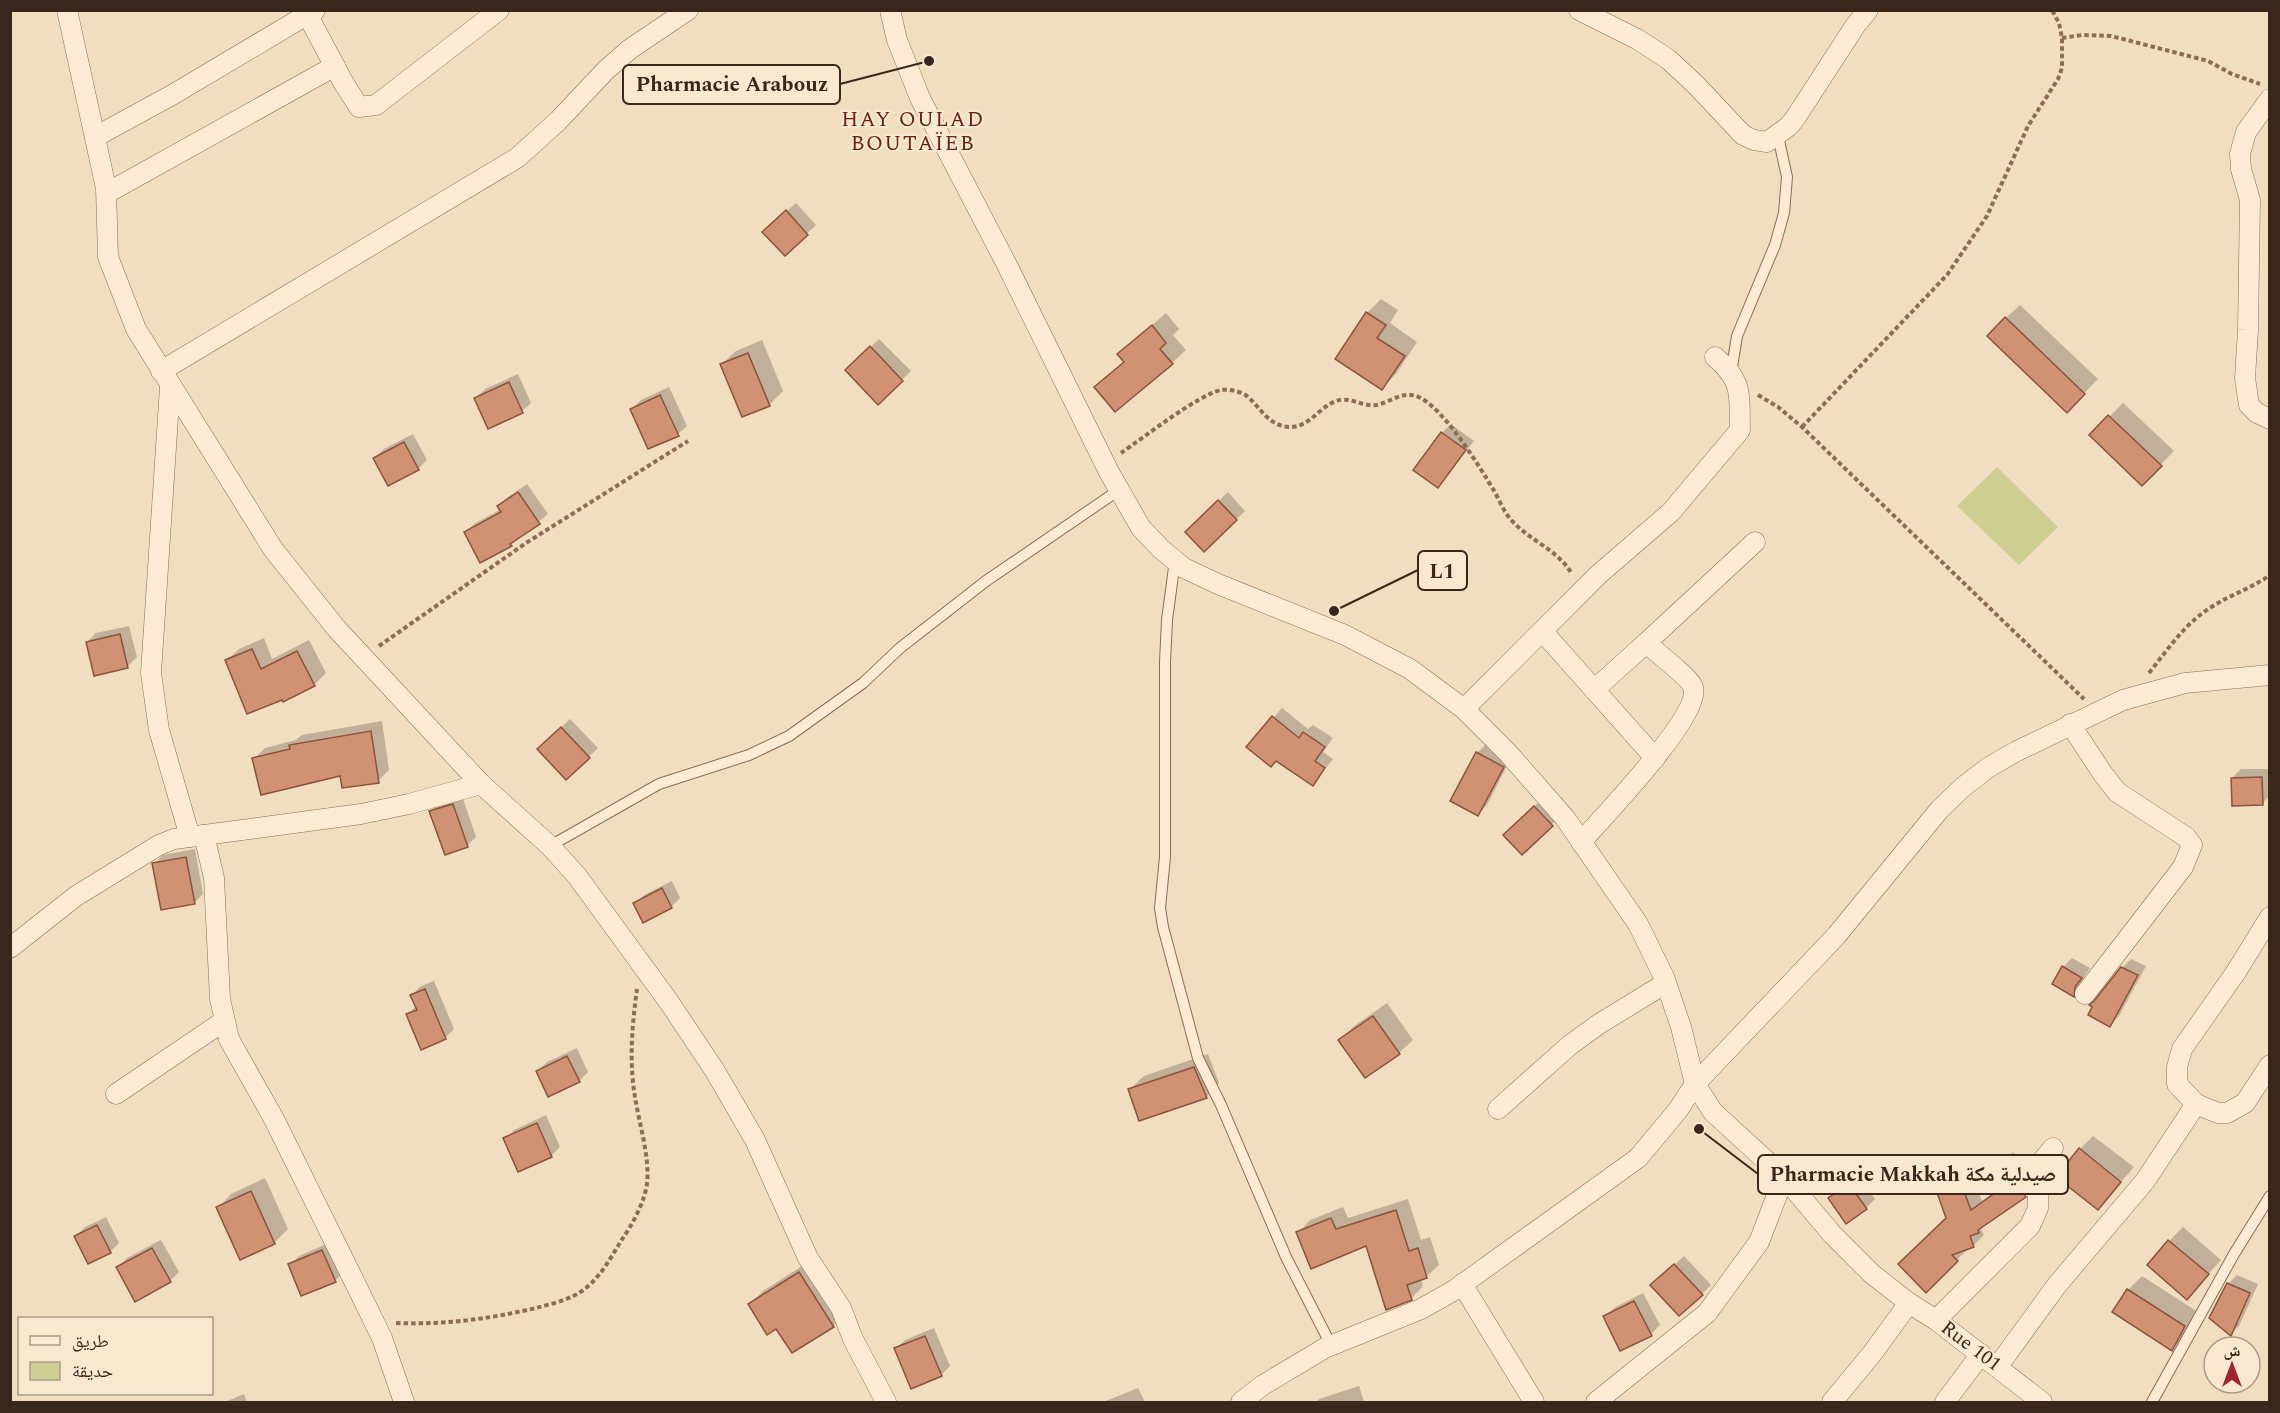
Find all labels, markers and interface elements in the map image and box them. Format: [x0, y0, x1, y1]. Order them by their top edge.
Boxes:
callout: Pharmacie Arabouz [623, 65, 840, 104]
text: Pharmacie Arabouz [636, 69, 828, 101]
district label: HAY OULAD BOUTAÏEB [841, 104, 985, 160]
callout: L1 [1418, 551, 1467, 590]
text: L1 [1429, 556, 1455, 588]
callout: Pharmacie Makkah صيدلية مكة [1758, 1155, 2068, 1194]
text: Pharmacie Makkah صيدلية مكة [1770, 1159, 2056, 1191]
street label: Rue 101 [1934, 1313, 2008, 1379]
legend [18, 1317, 213, 1395]
text: طريق [72, 1328, 109, 1355]
north arrow [2202, 1335, 2262, 1395]
text: ش [2224, 1339, 2241, 1363]
text: حديقة [72, 1358, 113, 1385]

